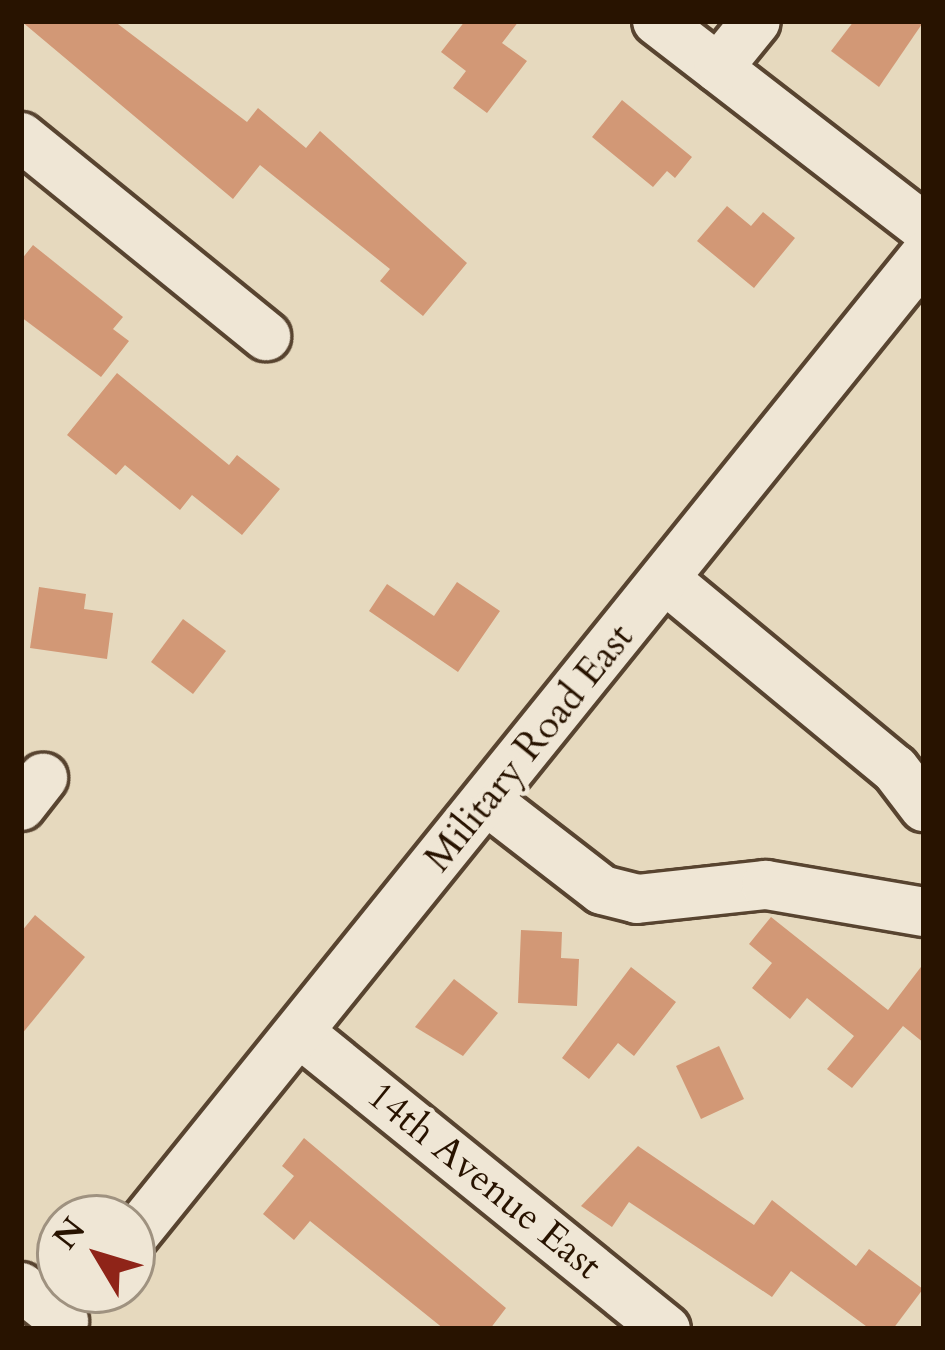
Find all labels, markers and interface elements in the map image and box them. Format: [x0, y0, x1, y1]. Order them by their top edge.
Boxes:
street label: Military Road East [415, 615, 643, 881]
street label: 14th Avenue East [358, 1072, 610, 1290]
north arrow [36, 1194, 156, 1314]
text: N [43, 1208, 96, 1259]

